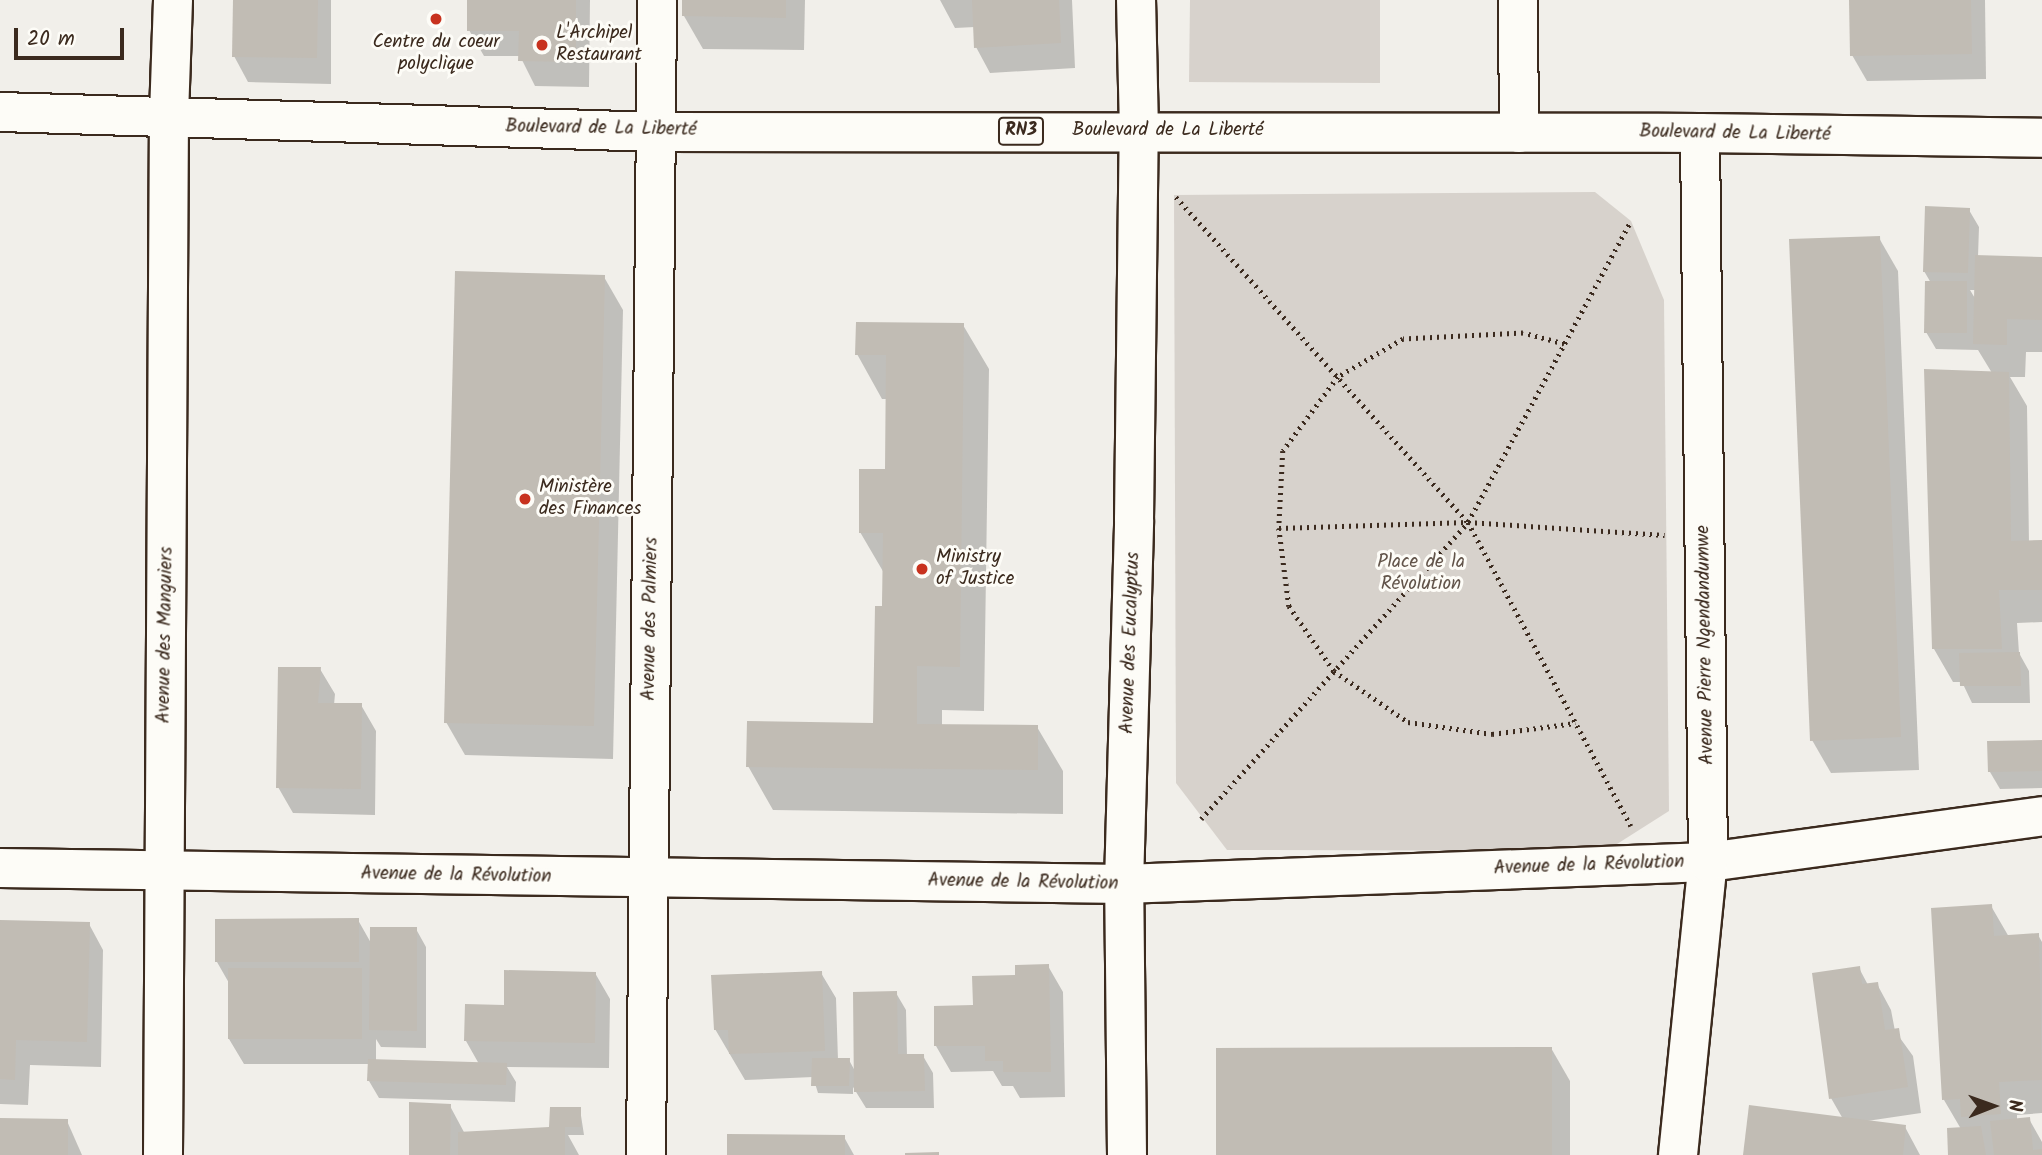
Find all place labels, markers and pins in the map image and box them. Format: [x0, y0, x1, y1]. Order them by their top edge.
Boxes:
marker: Centre du coeur polyclique [426, 9, 446, 29]
place label: L'Archipel Restaurant [556, 23, 642, 67]
place label: Centre du coeur polyclique [372, 32, 500, 76]
marker: L'Archipel Restaurant [534, 37, 550, 53]
place label: Ministère des Finances [539, 477, 641, 521]
marker: Ministère des Finances [517, 491, 533, 507]
place label: Ministry of Justice [936, 547, 1014, 591]
marker: Ministry of Justice [914, 561, 930, 577]

